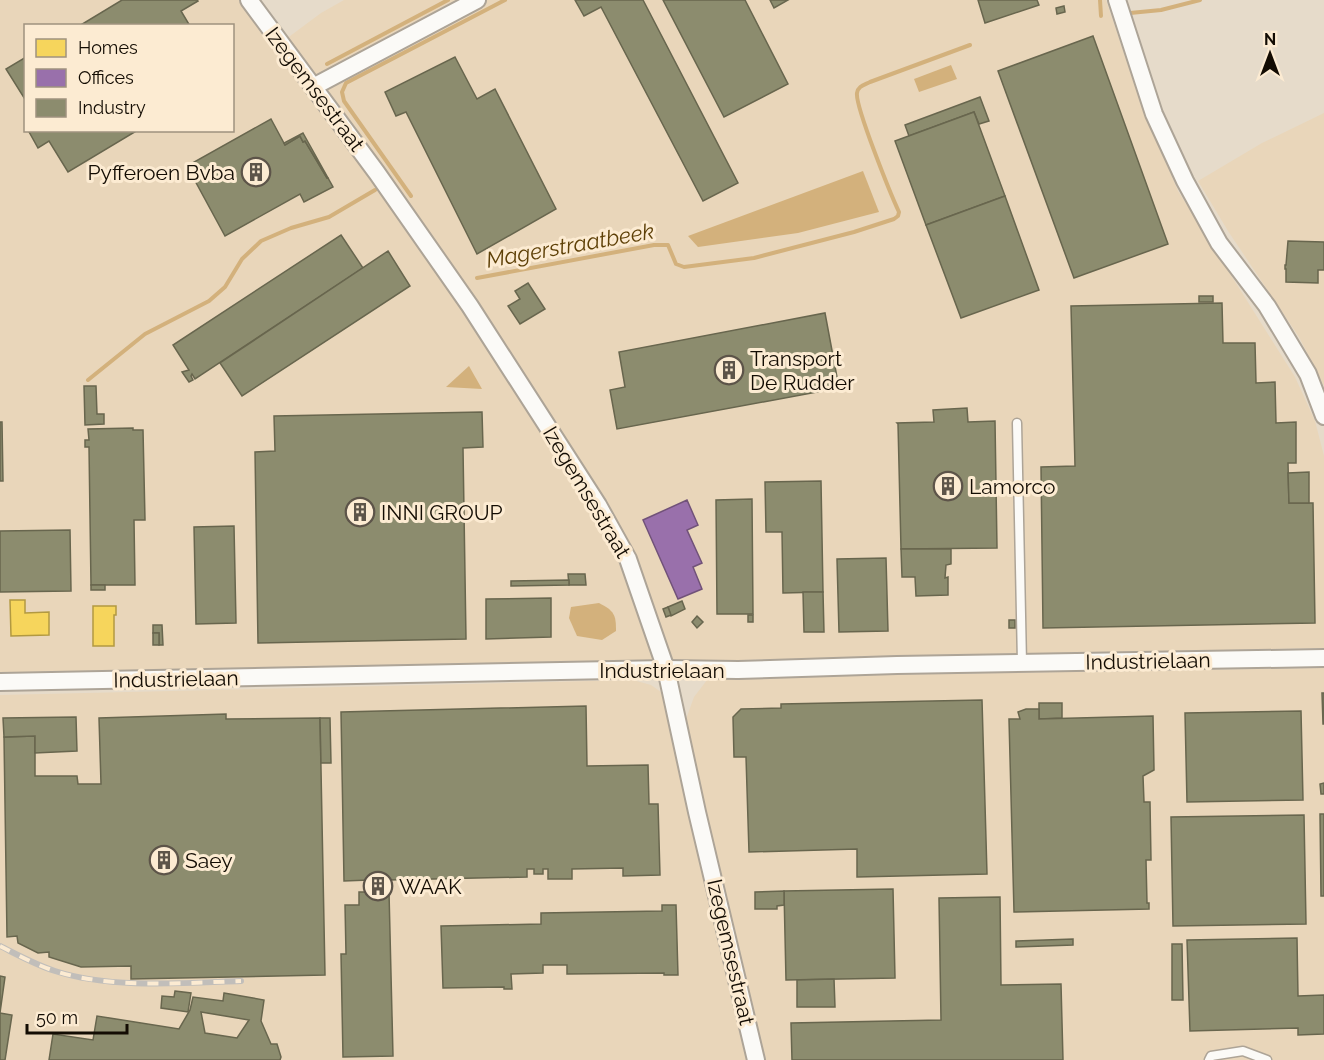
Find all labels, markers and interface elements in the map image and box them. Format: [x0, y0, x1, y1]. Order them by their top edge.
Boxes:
street label: Izegemsestraat [260, 22, 370, 156]
legend [24, 24, 234, 132]
north arrow [1240, 24, 1300, 84]
text: N [1264, 30, 1276, 49]
text: Homes [78, 37, 138, 58]
text: Offices [78, 67, 134, 88]
text: Industry [78, 97, 146, 118]
building icon: Pyfferoen Bvba [240, 156, 272, 188]
place label: Pyfferoen Bvba [87, 160, 235, 185]
water label: Magerstraatbeek [484, 217, 656, 273]
place label: Transport De Rudder [750, 346, 855, 395]
building icon: Transport De Rudder [713, 354, 745, 386]
street label: Izegemsestraat [538, 422, 636, 562]
building icon: Lamorco [932, 470, 964, 502]
place label: Lamorco [969, 474, 1055, 499]
building icon: INNI GROUP [344, 496, 376, 528]
place label: INNI GROUP [381, 500, 503, 525]
street label: Industrielaan [1085, 647, 1211, 675]
street label: Industrielaan [599, 658, 725, 683]
street label: Industrielaan [113, 665, 239, 693]
building icon: Saey [148, 844, 180, 876]
place label: Saey [185, 848, 233, 873]
building icon: WAAK [362, 870, 394, 902]
place label: WAAK [399, 874, 462, 899]
street label: Izegemsestraat [702, 877, 760, 1027]
scale bar [27, 997, 128, 1035]
text: 50 m [36, 1007, 78, 1028]

